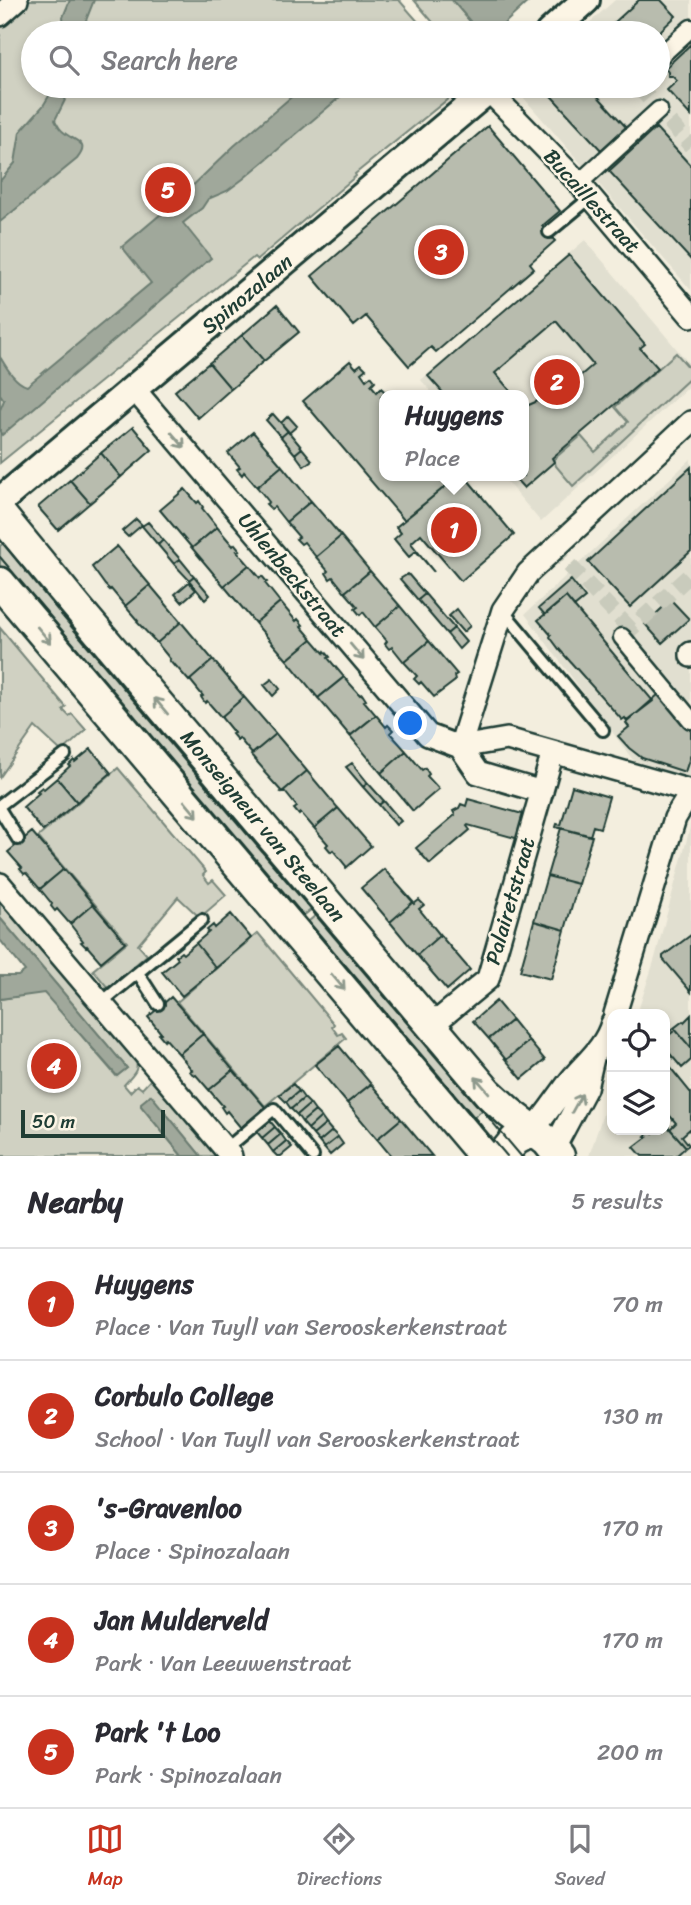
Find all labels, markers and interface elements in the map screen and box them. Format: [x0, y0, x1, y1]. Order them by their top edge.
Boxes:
search box [21, 21, 670, 98]
text: Search here [101, 37, 238, 83]
icon: search [45, 41, 83, 79]
street label: Bucaillestraat [534, 139, 650, 263]
pin: 5 [145, 164, 191, 216]
pin: 3 [418, 226, 464, 278]
street label: Spinozalaan [192, 244, 302, 344]
pin: 2 [534, 356, 580, 408]
popup [379, 390, 529, 481]
text: Huygens [405, 392, 503, 438]
one-way arrow [171, 431, 186, 449]
text: Place [405, 438, 460, 479]
street label: Uhlenbeckstraat [228, 504, 356, 646]
pin: 1 [431, 504, 477, 556]
one-way arrow [36, 625, 52, 643]
one-way arrow [349, 642, 365, 660]
one-way arrow [153, 697, 169, 715]
your location [393, 706, 427, 740]
street label: Monseigneur van Steelaan [170, 721, 356, 931]
one-way arrow [183, 799, 199, 817]
street label: Palairetstraat [474, 833, 546, 969]
one-way arrow [330, 973, 345, 991]
map controls [607, 1009, 670, 1135]
button: locate [607, 1009, 670, 1072]
pin: 4 [31, 1040, 77, 1092]
button: layers [607, 1072, 670, 1135]
one-way arrow [474, 1077, 490, 1095]
one-way arrow [571, 1094, 585, 1114]
text: 50 m [32, 1105, 75, 1138]
scale bar [21, 1107, 164, 1139]
text: Nearby [28, 1175, 123, 1229]
text: 5 results [572, 1181, 663, 1222]
text: Huygens [95, 1261, 193, 1307]
text: 1 [46, 1284, 56, 1325]
text: 70 m [612, 1284, 663, 1325]
text: Place · Van Tuyll van Serooskerkenstraat [95, 1307, 507, 1348]
text: Corbulo College [95, 1373, 273, 1419]
text: 2 [44, 1396, 58, 1437]
text: 130 m [602, 1396, 663, 1437]
text: School · Van Tuyll van Serooskerkenstraat [95, 1419, 520, 1460]
text: 's-Gravenloo [95, 1485, 242, 1531]
text: 3 [45, 1508, 57, 1549]
text: 170 m [602, 1508, 663, 1549]
text: Place · Spinozalaan [95, 1531, 290, 1572]
text: Jan Mulderveld [95, 1597, 268, 1643]
text: 4 [44, 1620, 58, 1661]
text: 170 m [602, 1620, 663, 1661]
text: Park · Van Leeuwenstraat [95, 1643, 352, 1684]
text: Park 't Loo [95, 1709, 220, 1755]
text: 5 [44, 1732, 58, 1773]
text: 200 m [597, 1732, 663, 1773]
text: Park · Spinozalaan [95, 1755, 282, 1796]
tab: Map [86, 1820, 124, 1895]
tab: Directions [297, 1820, 382, 1895]
tab: Saved [555, 1820, 605, 1895]

